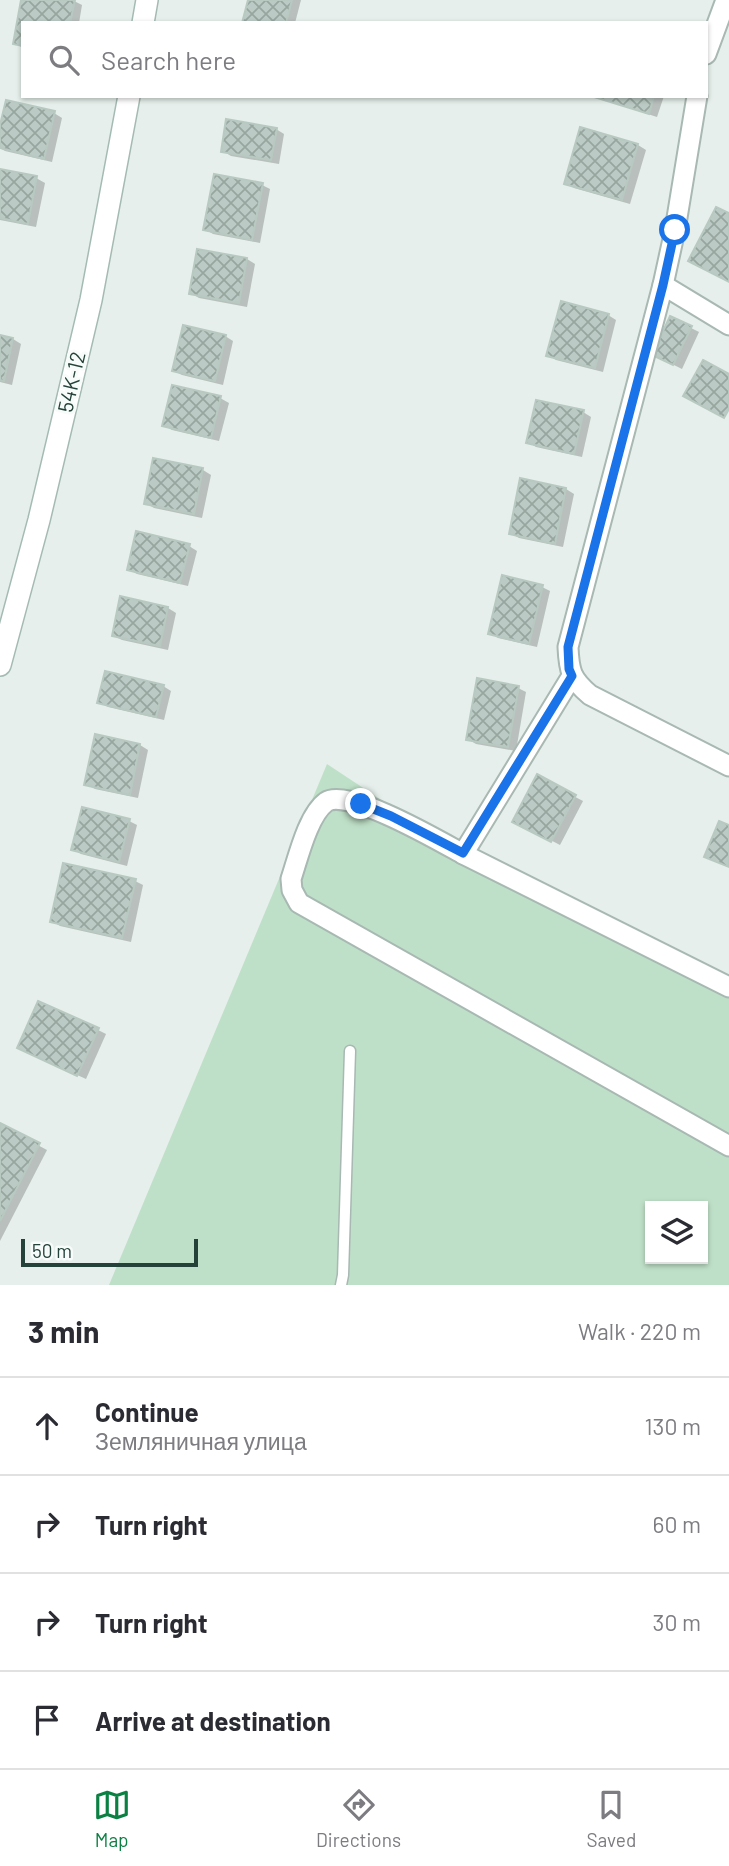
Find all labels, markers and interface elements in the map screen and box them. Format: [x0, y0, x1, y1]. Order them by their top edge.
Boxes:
search box [21, 21, 708, 98]
icon: search [45, 41, 83, 79]
text: Search here [101, 44, 236, 75]
route start [659, 214, 690, 245]
street label: 54K-12 [51, 349, 90, 415]
route end [345, 788, 376, 819]
map controls [645, 1201, 708, 1264]
button: layers [645, 1201, 708, 1264]
scale bar [21, 1236, 198, 1268]
text: 50 m [32, 1239, 72, 1262]
text: 3 min [28, 1313, 99, 1349]
text: Walk · 220 m [578, 1317, 701, 1345]
text: Continue [95, 1396, 199, 1427]
icon: ahead [28, 1407, 66, 1445]
text: 130 m [644, 1412, 701, 1440]
text: Земляничная улица [95, 1427, 307, 1455]
icon: right [28, 1505, 66, 1543]
text: Turn right [95, 1509, 208, 1540]
text: 60 m [653, 1510, 701, 1538]
icon: right [28, 1603, 66, 1641]
text: Turn right [95, 1607, 208, 1638]
text: 30 m [653, 1608, 701, 1636]
icon: arrive [28, 1701, 66, 1739]
text: Arrive at destination [95, 1705, 331, 1736]
tab: Map [93, 1786, 131, 1851]
tab: Directions [316, 1786, 401, 1851]
tab: Saved [586, 1786, 636, 1851]

